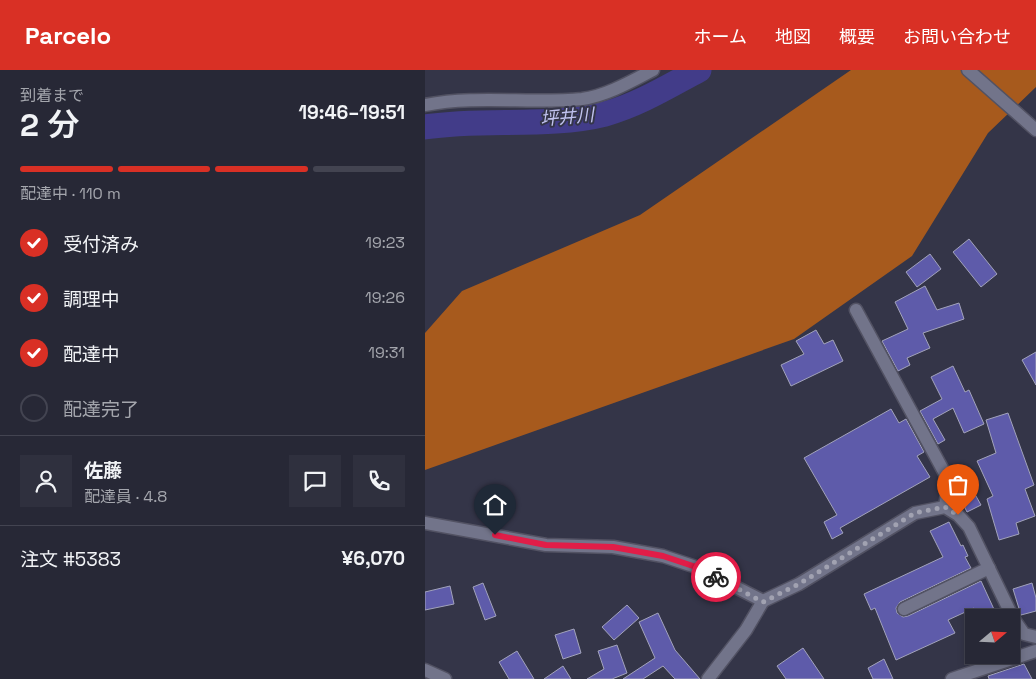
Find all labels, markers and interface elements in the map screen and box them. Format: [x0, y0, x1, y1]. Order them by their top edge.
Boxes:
text: Parcelo [25, 20, 111, 51]
text: ホーム [694, 25, 747, 48]
text: 地図 [775, 25, 811, 48]
text: 概要 [839, 25, 875, 48]
text: お問い合わせ [903, 25, 1011, 48]
text: 到着まで [20, 85, 84, 106]
text: 19:46–19:51 [298, 100, 405, 125]
water label: 坪井川 [539, 103, 597, 130]
text: 2 分 [20, 105, 79, 145]
text: 配達中 · 110 m [20, 183, 121, 204]
icon: check [20, 229, 48, 257]
text: 受付済み [63, 232, 139, 257]
text: 19:23 [365, 232, 405, 253]
icon: check [20, 284, 48, 312]
text: 調理中 [63, 287, 120, 312]
text: 19:26 [365, 287, 405, 308]
icon: check [20, 339, 48, 367]
text: 配達中 [63, 342, 120, 367]
text: 19:31 [368, 342, 405, 363]
text: 配達完了 [63, 397, 139, 422]
button: person [20, 455, 72, 507]
button: chat [289, 455, 341, 507]
button: phone [353, 455, 405, 507]
text: 佐藤 [84, 458, 122, 483]
pin [937, 464, 979, 515]
icon: bag [944, 471, 972, 499]
pin [474, 484, 516, 535]
text: 配達員 · 4.8 [84, 486, 167, 507]
icon: home [481, 491, 509, 519]
text: ¥6,070 [341, 546, 405, 571]
text: 注文 #5383 [20, 547, 121, 572]
courier [691, 552, 741, 602]
icon: bike [702, 563, 730, 591]
north arrow [965, 609, 1020, 664]
map controls [965, 609, 1020, 664]

